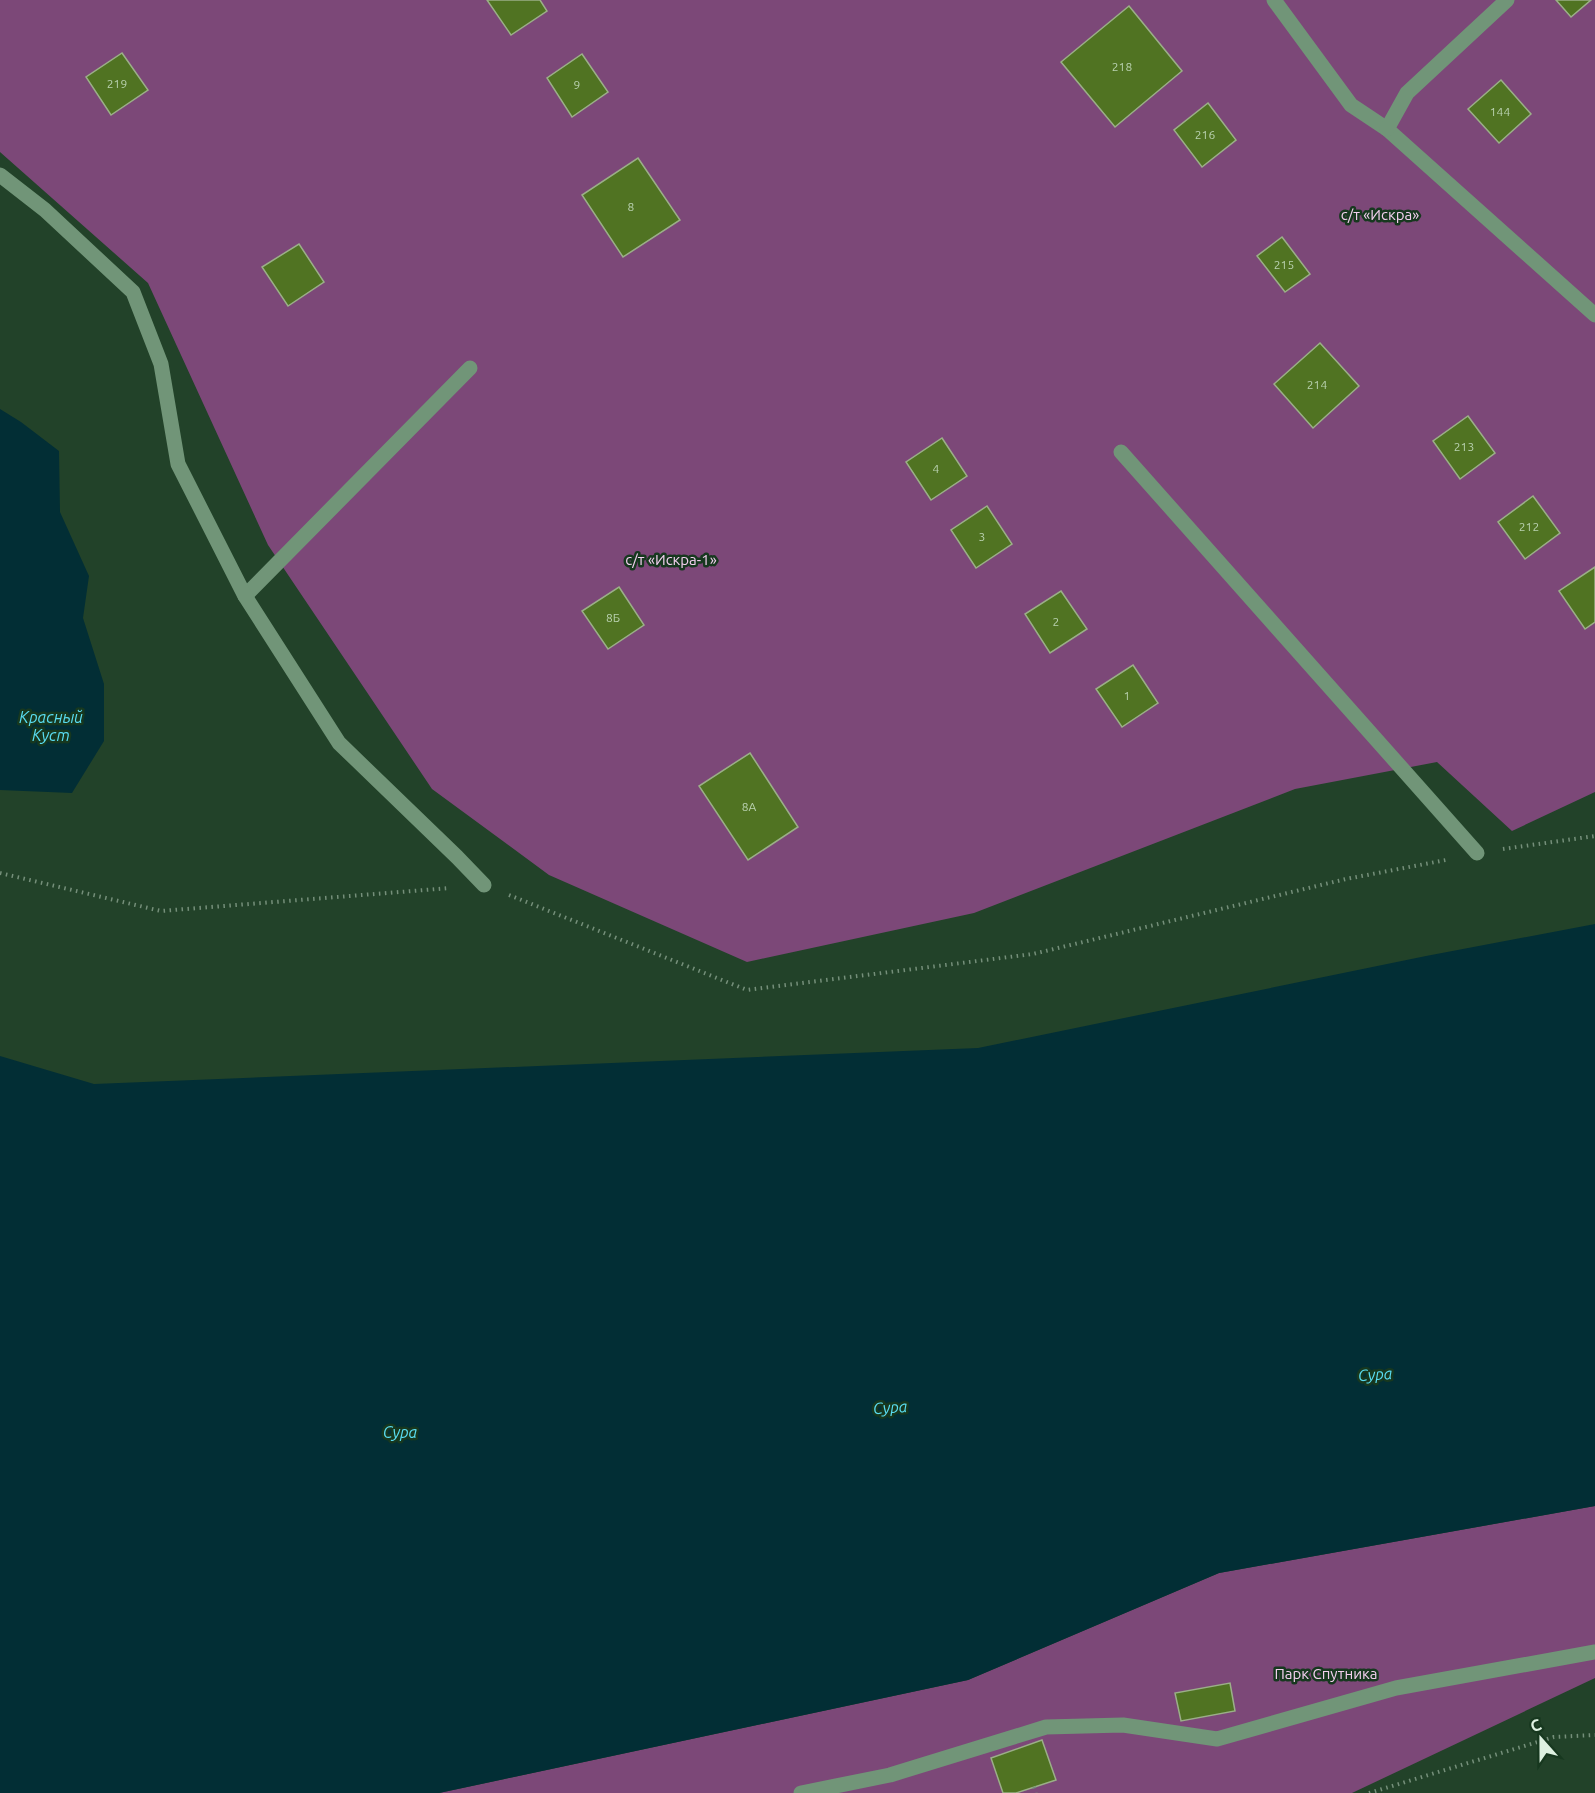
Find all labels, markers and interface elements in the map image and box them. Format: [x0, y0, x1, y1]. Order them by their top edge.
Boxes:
house number: 218 [1112, 60, 1132, 73]
house number: 219 [107, 77, 127, 90]
house number: 9 [574, 78, 580, 91]
house number: 144 [1490, 105, 1510, 118]
house number: 216 [1195, 128, 1215, 141]
house number: 8 [628, 200, 635, 213]
park label: с/т «Искра» [1341, 206, 1419, 223]
house number: 215 [1274, 258, 1294, 271]
house number: 214 [1307, 378, 1327, 391]
house number: 213 [1454, 440, 1474, 453]
house number: 4 [933, 462, 940, 475]
house number: 212 [1519, 520, 1539, 533]
house number: 3 [979, 530, 985, 543]
park label: с/т «Искра-1» [625, 551, 717, 568]
house number: 8Б [606, 611, 620, 624]
house number: 2 [1053, 615, 1059, 628]
house number: 1 [1124, 689, 1130, 702]
water label: Красный Куст [19, 708, 83, 744]
house number: 8А [742, 800, 756, 813]
water label: Сура [1357, 1364, 1393, 1384]
water label: Сура [872, 1397, 908, 1417]
water label: Сура [383, 1423, 418, 1441]
park label: Парк Спутника [1274, 1665, 1378, 1682]
north arrow [1511, 1709, 1571, 1769]
text: С [1528, 1715, 1544, 1735]

